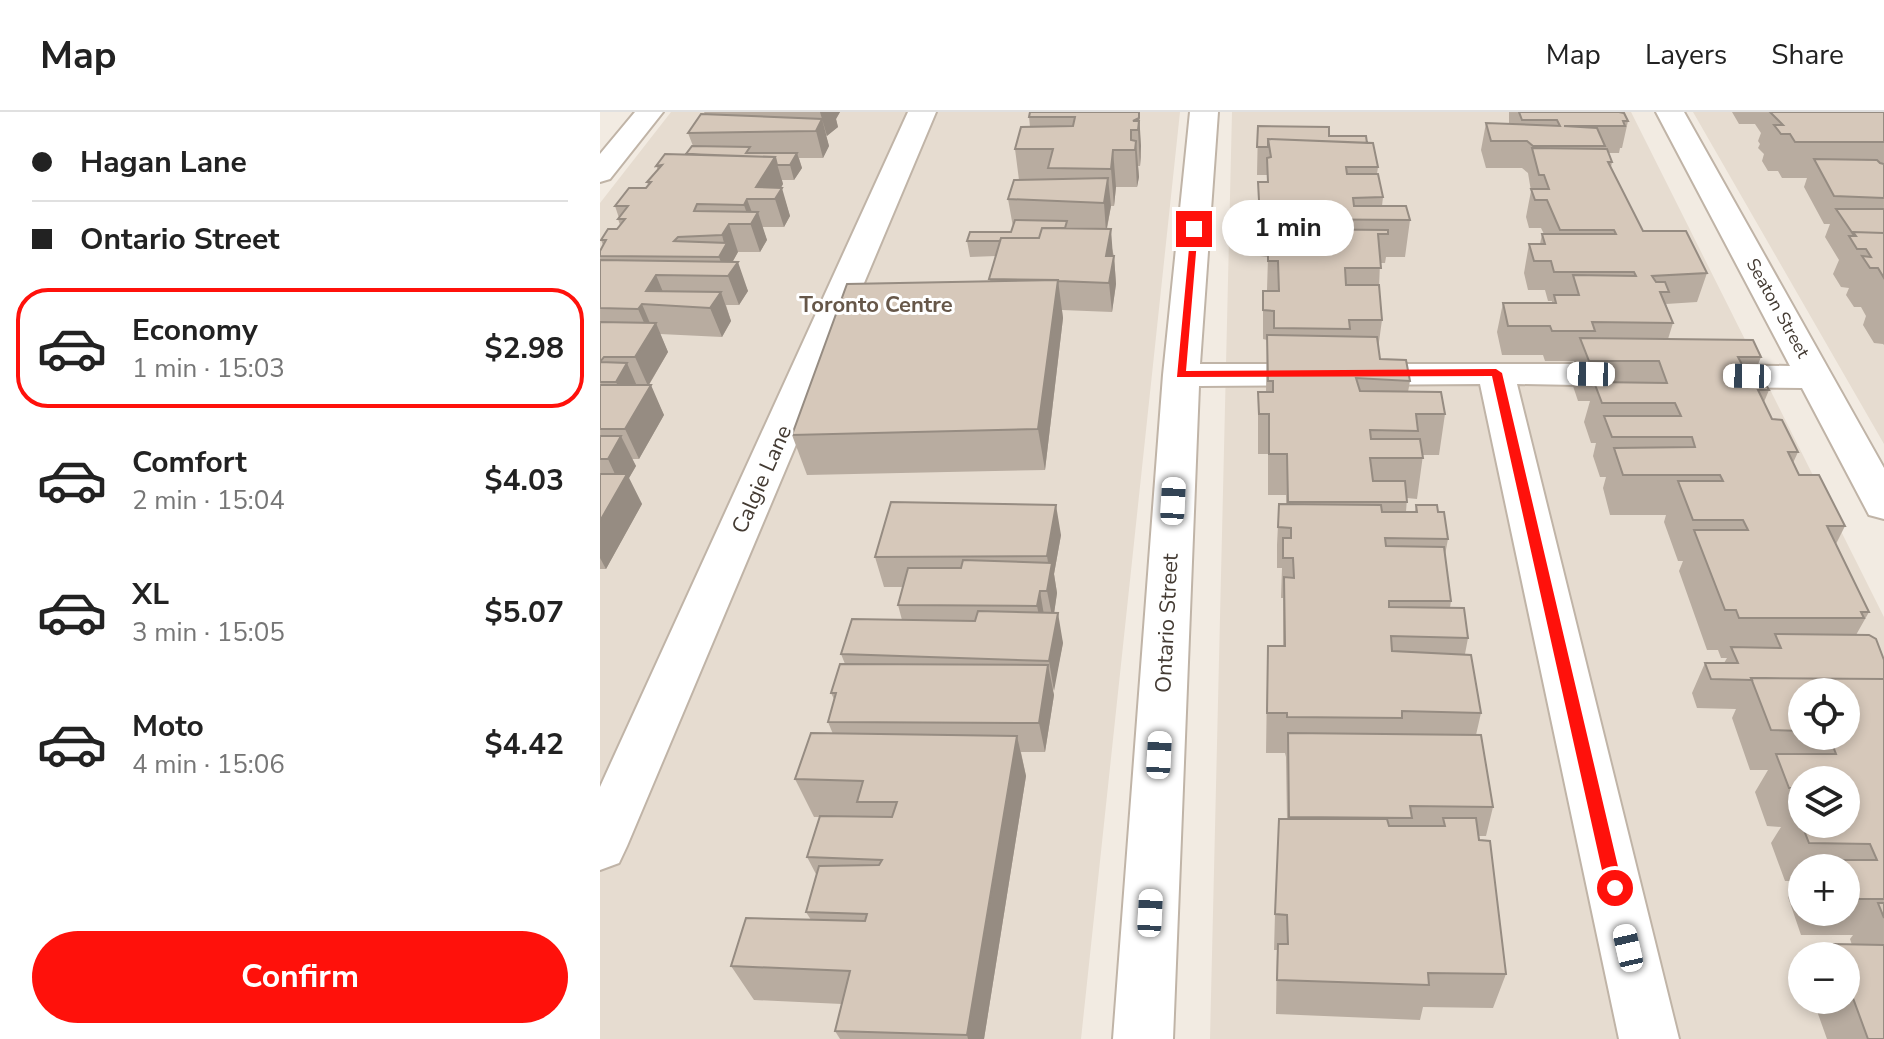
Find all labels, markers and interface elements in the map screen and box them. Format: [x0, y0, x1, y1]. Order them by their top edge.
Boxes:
text: Map [40, 30, 117, 81]
text: Map [1546, 36, 1601, 74]
text: Layers [1645, 36, 1727, 74]
text: Share [1771, 36, 1844, 74]
text: Hagan Lane [80, 142, 247, 183]
callout: 1 min [1222, 201, 1354, 257]
text: 1 min [1254, 210, 1322, 245]
route end [1176, 211, 1212, 247]
text: Ontario Street [80, 219, 280, 260]
street label: Seaton Street [1741, 254, 1816, 363]
district label: Toronto Centre [799, 290, 953, 320]
text: Economy [132, 310, 258, 351]
icon: car [36, 312, 108, 384]
text: $2.98 [485, 328, 564, 369]
text: 1 min · 15:03 [132, 351, 285, 386]
car [1567, 362, 1615, 386]
car [1723, 364, 1771, 388]
street label: Calgie Lane [725, 420, 799, 538]
text: Comfort [132, 442, 247, 483]
icon: car [36, 444, 108, 516]
text: $4.03 [485, 460, 564, 501]
car [1160, 476, 1186, 526]
text: 2 min · 15:04 [132, 483, 285, 518]
street label: Ontario Street [1148, 552, 1186, 694]
text: XL [132, 574, 169, 615]
icon: car [36, 576, 108, 648]
text: $5.07 [485, 592, 564, 633]
text: 3 min · 15:05 [132, 615, 285, 650]
map controls [1788, 678, 1860, 1014]
button: locate [1788, 678, 1860, 750]
text: Moto [132, 706, 204, 747]
icon: car [36, 708, 108, 780]
text: $4.42 [485, 724, 564, 765]
car [1146, 730, 1172, 780]
text: 4 min · 15:06 [132, 747, 285, 782]
button: layers [1788, 766, 1860, 838]
button: + [1788, 854, 1860, 926]
route start [1597, 870, 1633, 906]
car [1137, 888, 1163, 938]
car [1611, 922, 1645, 974]
button: Confirm [32, 931, 568, 1023]
button: − [1788, 942, 1860, 1014]

